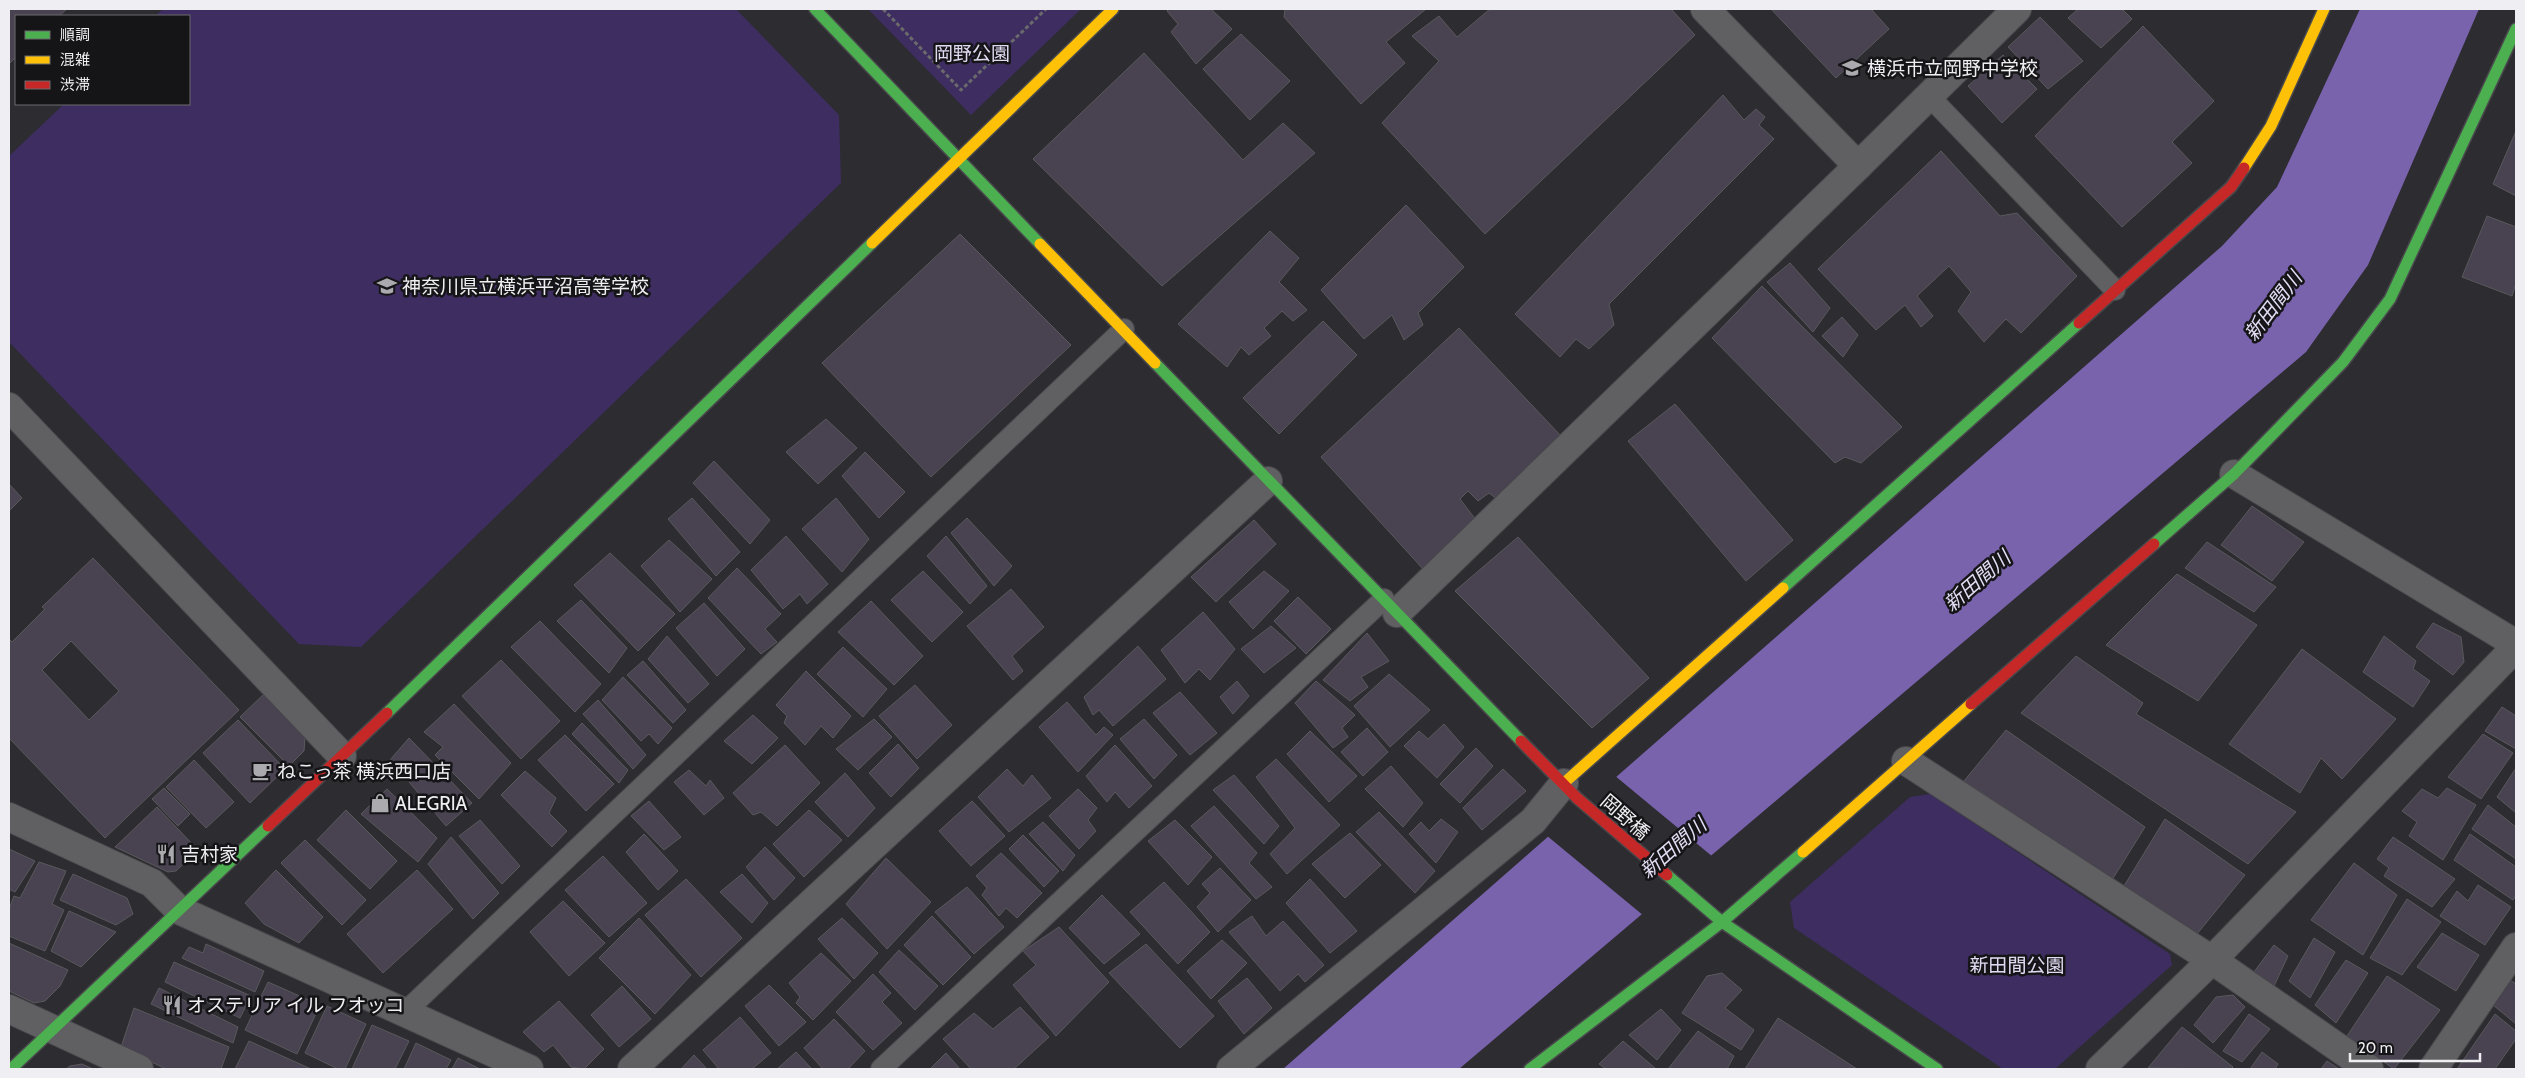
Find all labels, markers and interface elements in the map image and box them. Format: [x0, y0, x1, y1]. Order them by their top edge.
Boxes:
legend [15, 15, 190, 105]
text: 順調 [60, 26, 90, 44]
park label: 岡野公園 [934, 42, 1010, 65]
text: 混雑 [60, 51, 90, 69]
school or university icon: 横浜市立岡野中学校 [1841, 57, 1863, 79]
place label: 横浜市立岡野中学校 [1867, 57, 2038, 80]
text: 渋滞 [60, 76, 90, 94]
water label: 新田間川 [2239, 265, 2308, 345]
school or university icon: 神奈川県立横浜平沼高等学校 [376, 275, 398, 297]
place label: 神奈川県立横浜平沼高等学校 [402, 275, 649, 298]
water label: 新田間川 [1939, 544, 2017, 616]
cafe icon: ねこっ茶 横浜西口店 [251, 760, 273, 782]
place label: ねこっ茶 横浜西口店 [277, 760, 451, 783]
street label: 岡野橋 [1596, 790, 1654, 844]
shop icon: ALEGRIA [369, 792, 391, 814]
place label: ALEGRIA [395, 792, 468, 815]
water label: 新田間川 [1635, 811, 1713, 883]
restaurant icon: 吉村家 [155, 843, 177, 865]
place label: 吉村家 [181, 843, 238, 866]
park label: 新田間公園 [1969, 954, 2065, 977]
restaurant icon: オステリア イル フオッコ [161, 994, 183, 1016]
place label: オステリア イル フオッコ [187, 994, 405, 1017]
scale bar [2350, 1030, 2480, 1062]
text: 20 m [2358, 1039, 2393, 1057]

